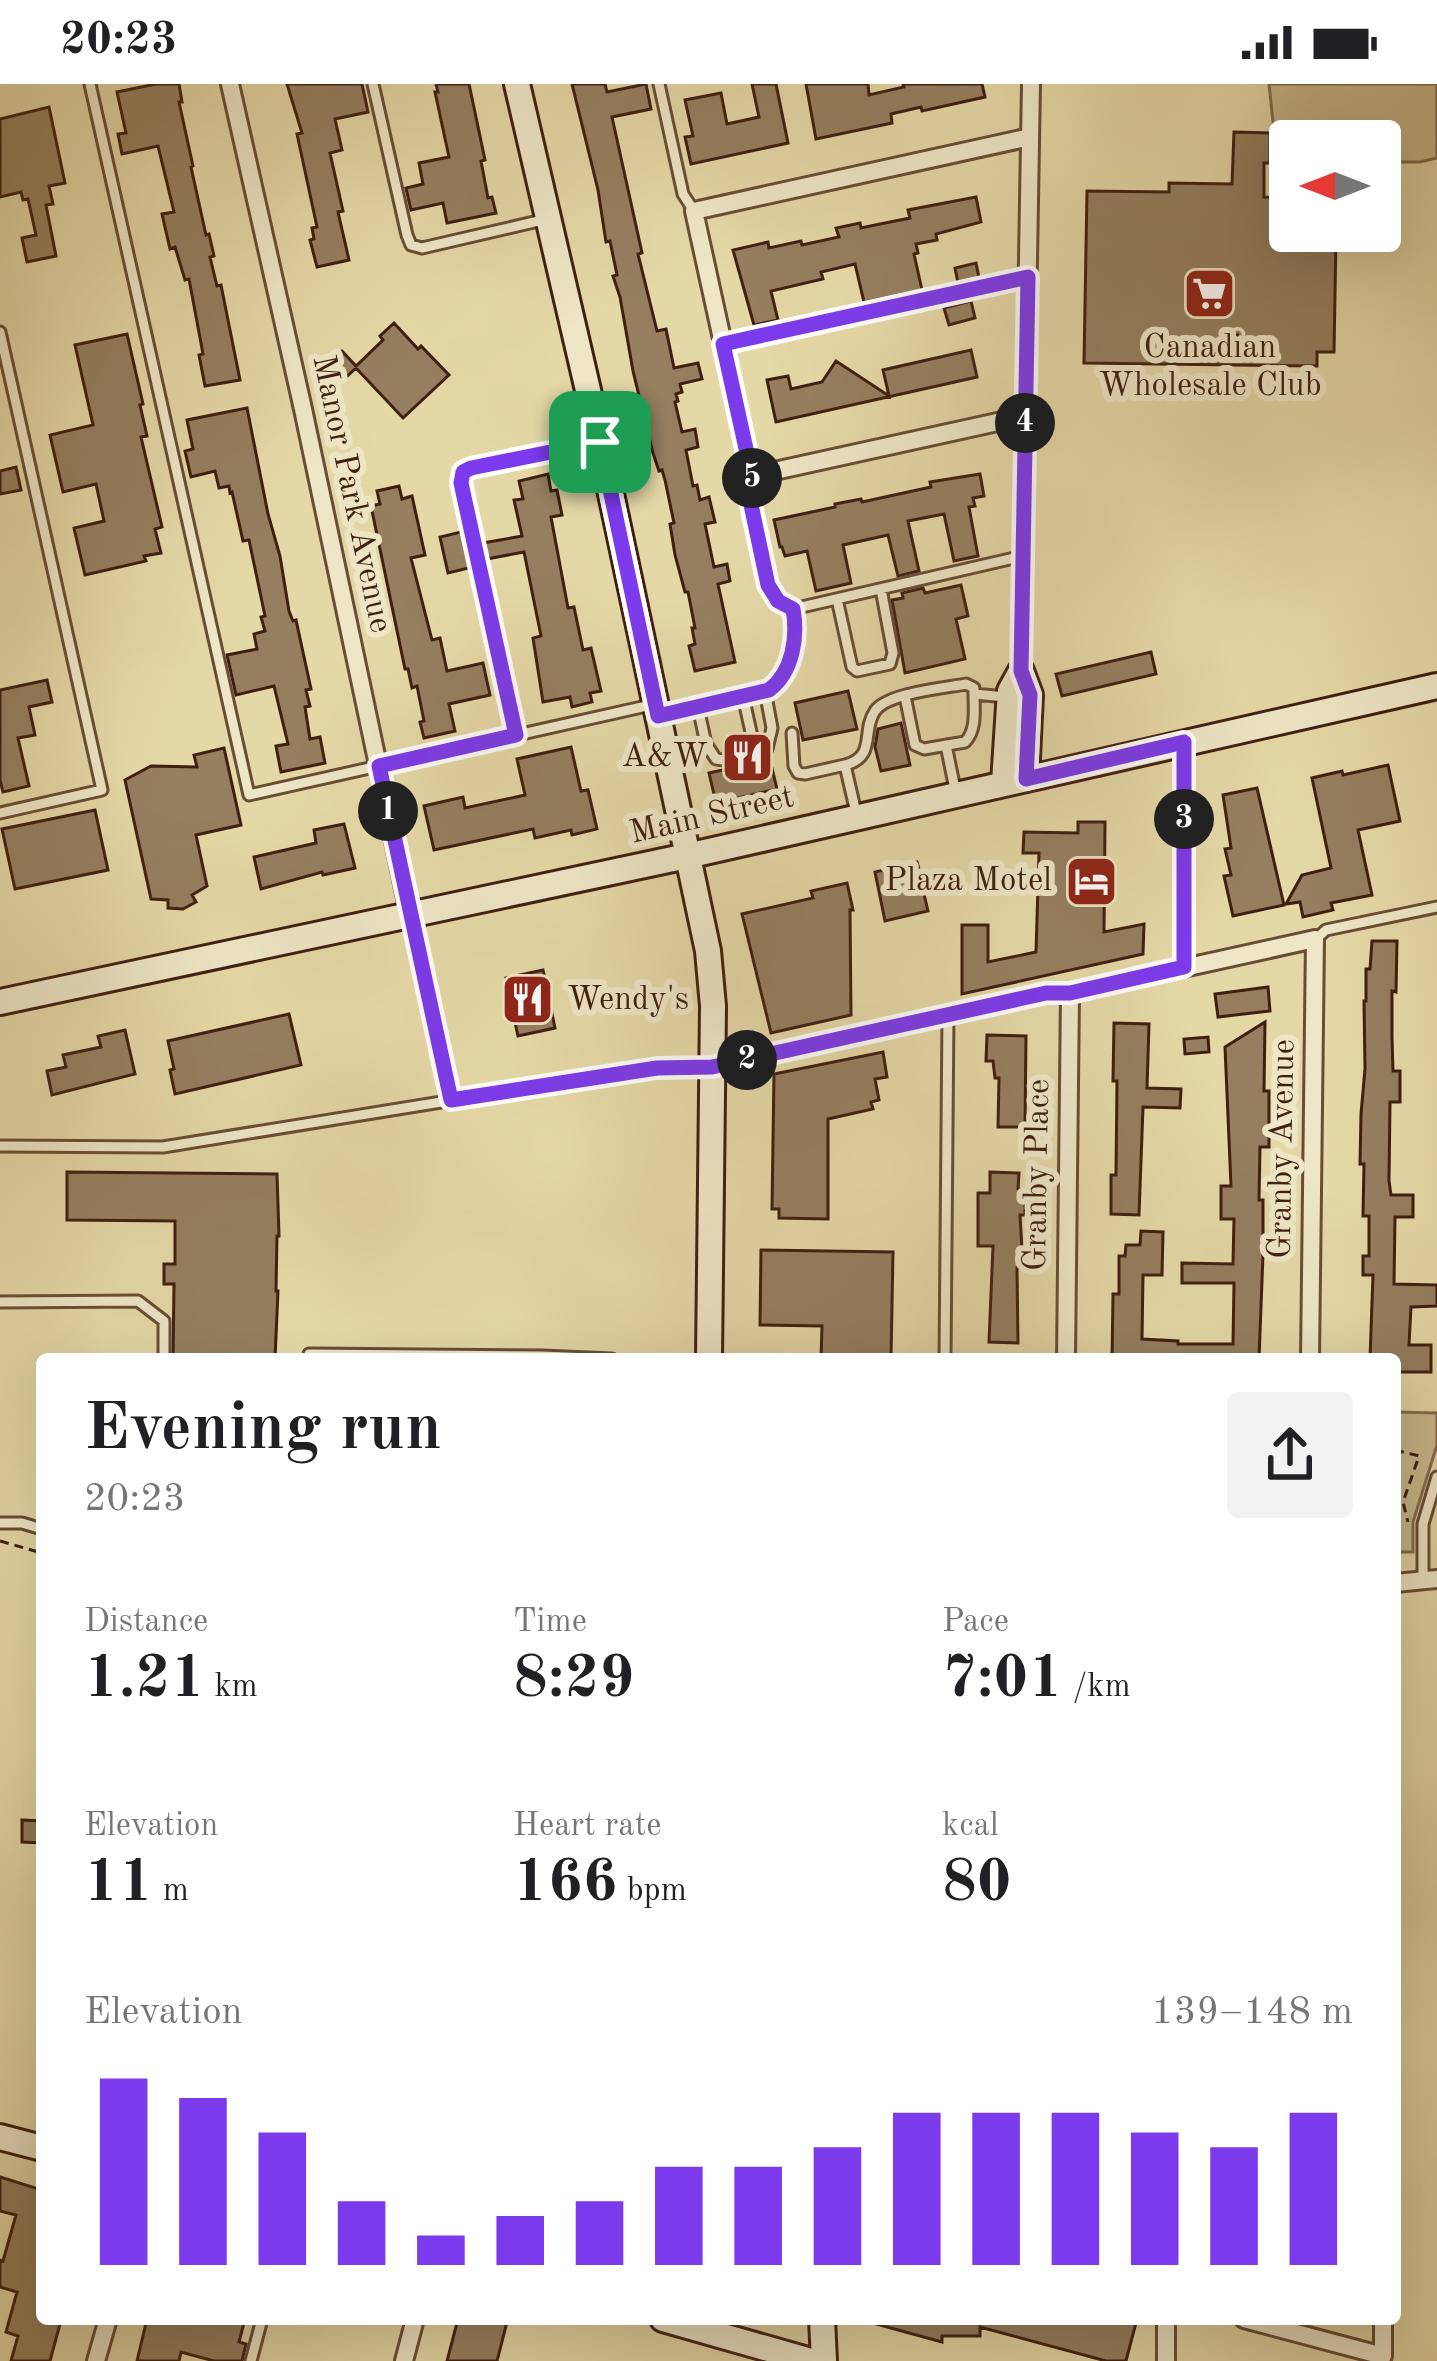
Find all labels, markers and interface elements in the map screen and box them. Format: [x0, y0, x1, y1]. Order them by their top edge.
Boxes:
text: 20:23 [60, 19, 177, 64]
north arrow [1269, 120, 1401, 252]
map controls [1269, 120, 1401, 252]
supermarket icon: Canadian Wholesale Club [1182, 266, 1238, 322]
place label: Canadian Wholesale Club [1098, 332, 1322, 403]
street label: Manor Park Avenue [305, 352, 397, 636]
pin [549, 391, 651, 493]
pin: 4 [995, 393, 1055, 453]
text: 4 [1015, 406, 1035, 439]
icon: arrive [567, 409, 633, 475]
pin: 5 [722, 448, 782, 508]
text: 5 [742, 461, 762, 494]
restaurant icon: A&W [719, 729, 775, 785]
place label: A&W [622, 741, 708, 774]
pin: 1 [358, 781, 418, 841]
street label: Main Street [627, 781, 797, 851]
pin: 3 [1154, 789, 1214, 849]
text: 1 [378, 794, 398, 827]
text: 3 [1174, 802, 1194, 835]
hotel icon: Plaza Motel [1063, 853, 1119, 909]
place label: Plaza Motel [885, 865, 1052, 898]
restaurant icon: Wendy's [500, 972, 556, 1028]
place label: Wendy's [567, 984, 689, 1017]
pin: 2 [717, 1030, 777, 1090]
street label: Granby Avenue [1265, 1039, 1301, 1259]
text: 2 [737, 1043, 757, 1076]
street label: Granby Place [1020, 1079, 1056, 1271]
button: share [1227, 1392, 1353, 1518]
text: Evening run [84, 1398, 442, 1464]
text: 20:23 [84, 1480, 185, 1519]
text: Distance [84, 1606, 208, 1639]
text: Time [513, 1606, 587, 1639]
text: Pace [942, 1606, 1009, 1639]
text: 1.21 [84, 1650, 205, 1710]
text: 8:29 [513, 1650, 634, 1710]
text: 7:01 [942, 1650, 1063, 1710]
text: km [205, 1671, 258, 1704]
text: /km [1063, 1671, 1131, 1704]
text: Elevation [84, 1810, 218, 1843]
text: Heart rate [513, 1810, 661, 1843]
text: kcal [942, 1810, 999, 1843]
text: 11 [84, 1854, 154, 1914]
text: 166 [513, 1854, 617, 1914]
text: 80 [942, 1854, 1012, 1914]
text: m [154, 1875, 189, 1908]
text: bpm [617, 1875, 687, 1908]
text: Elevation [84, 1993, 243, 2032]
text: 139–148 m [1151, 1993, 1353, 2032]

